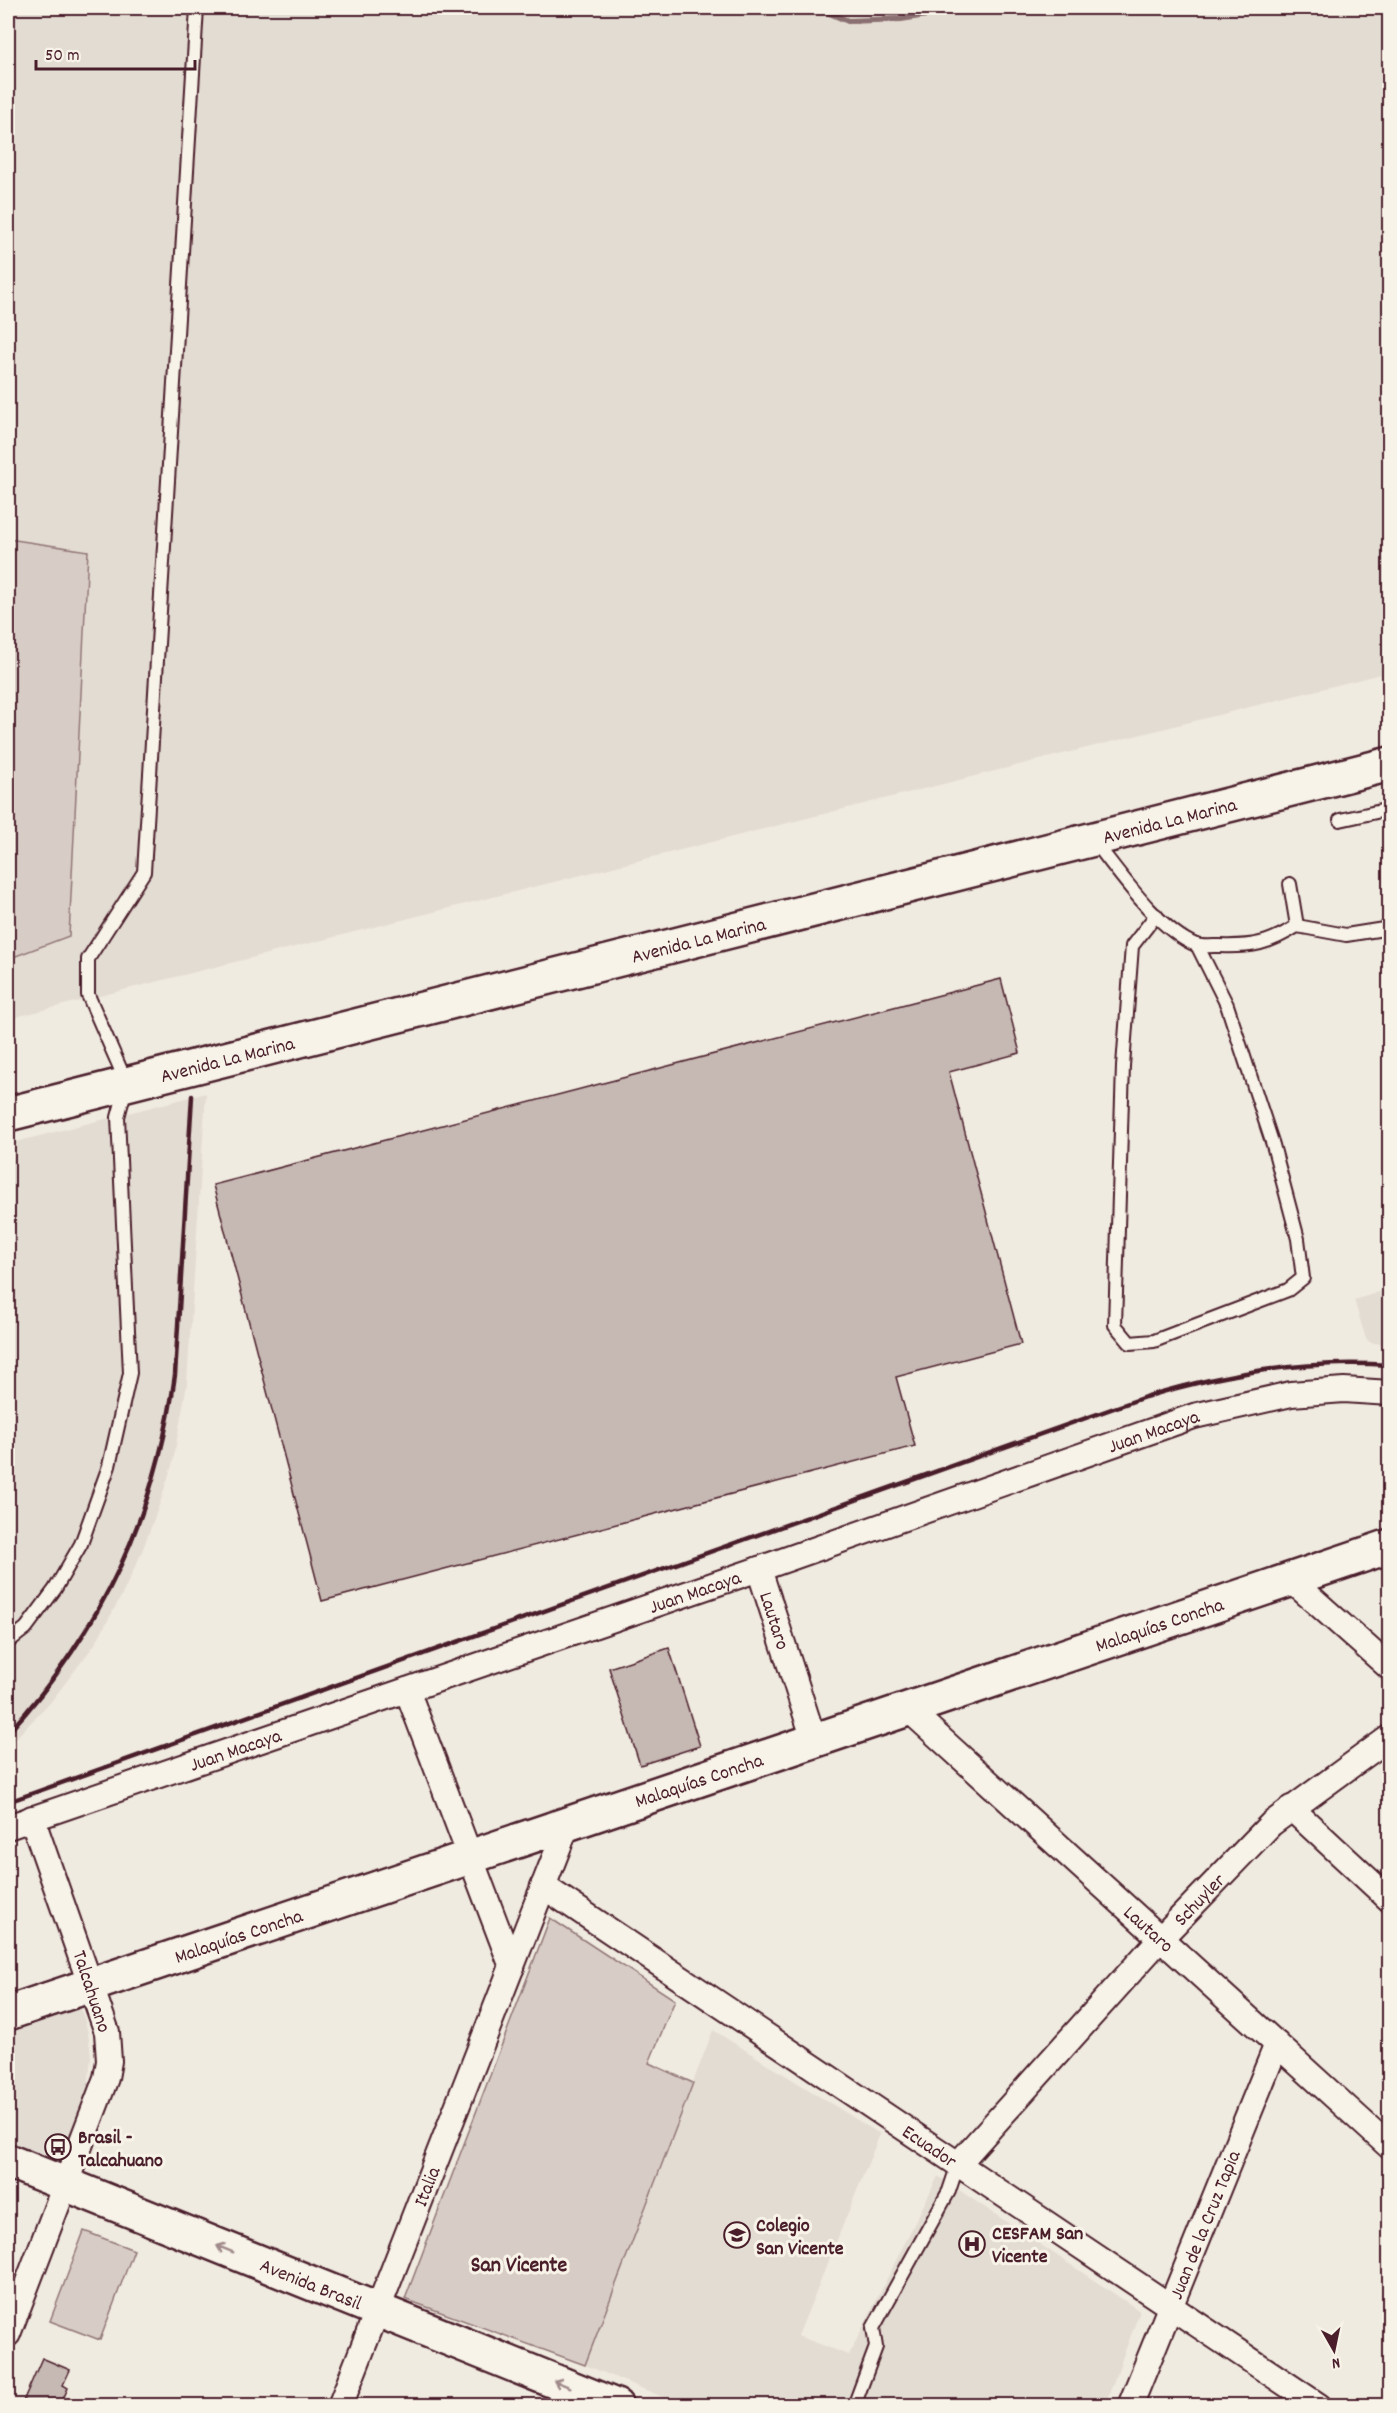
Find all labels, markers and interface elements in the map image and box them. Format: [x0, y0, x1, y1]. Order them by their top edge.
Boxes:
scale bar [36, 33, 195, 71]
text: 50 m [45, 44, 80, 69]
street label: Avenida La Marina [1100, 792, 1241, 853]
street label: Avenida La Marina [629, 912, 770, 973]
street label: Avenida La Marina [158, 1031, 298, 1092]
street label: Juan Macaya [1105, 1404, 1204, 1462]
street label: Juan Macaya [646, 1565, 746, 1623]
street label: Lautaro [750, 1589, 795, 1654]
street label: Malaquías Concha [1092, 1592, 1228, 1662]
street label: Juan Macaya [186, 1723, 286, 1781]
street label: Malaquías Concha [632, 1748, 768, 1817]
street label: Schuyler [1169, 1868, 1233, 1934]
street label: Lautaro [1116, 1900, 1179, 1961]
street label: Malaquías Concha [171, 1903, 307, 1973]
street label: Talcahuano [64, 1947, 117, 2037]
street label: Ecuador [895, 2119, 962, 2177]
place label: Brasil - Talcahuano [78, 2125, 163, 2176]
bus stop icon: Brasil - Talcahuano [43, 2132, 73, 2162]
street label: Juan de la Cruz Tapia [1164, 2146, 1250, 2304]
street label: Italia [408, 2163, 449, 2211]
place label: Colegio San Vicente [756, 2213, 844, 2264]
school or university icon: Colegio San Vicente [722, 2220, 752, 2250]
place label: CESFAM San Vicente [992, 2221, 1083, 2272]
hospital icon: CESFAM San Vicente [957, 2229, 987, 2259]
one-way arrow [216, 2242, 235, 2253]
district label: San Vicente [471, 2251, 567, 2282]
street label: Avenida Brasil [255, 2253, 365, 2319]
north arrow [1304, 2320, 1364, 2380]
text: N [1330, 2350, 1342, 2374]
one-way arrow [553, 2378, 571, 2389]

